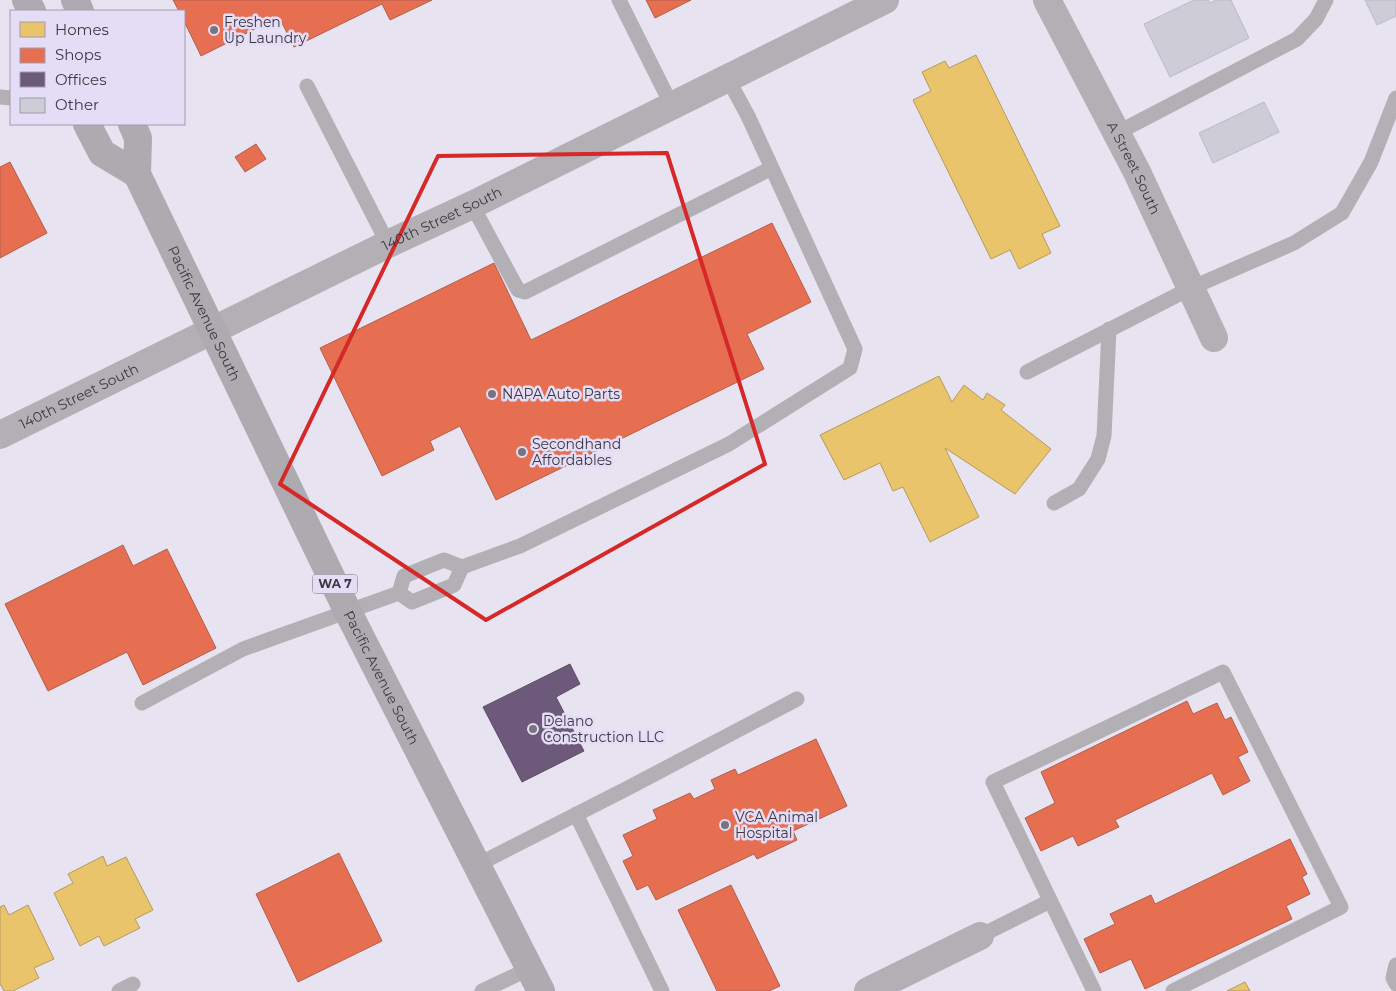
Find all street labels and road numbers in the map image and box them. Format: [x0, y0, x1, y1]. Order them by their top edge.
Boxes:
street label: A Street South [1103, 118, 1164, 217]
street label: 140th Street South [379, 183, 505, 255]
street label: Pacific Avenue South [164, 243, 244, 384]
street label: 140th Street South [16, 359, 142, 433]
road number: WA 7 [312, 574, 358, 594]
street label: Pacific Avenue South [340, 607, 423, 748]

